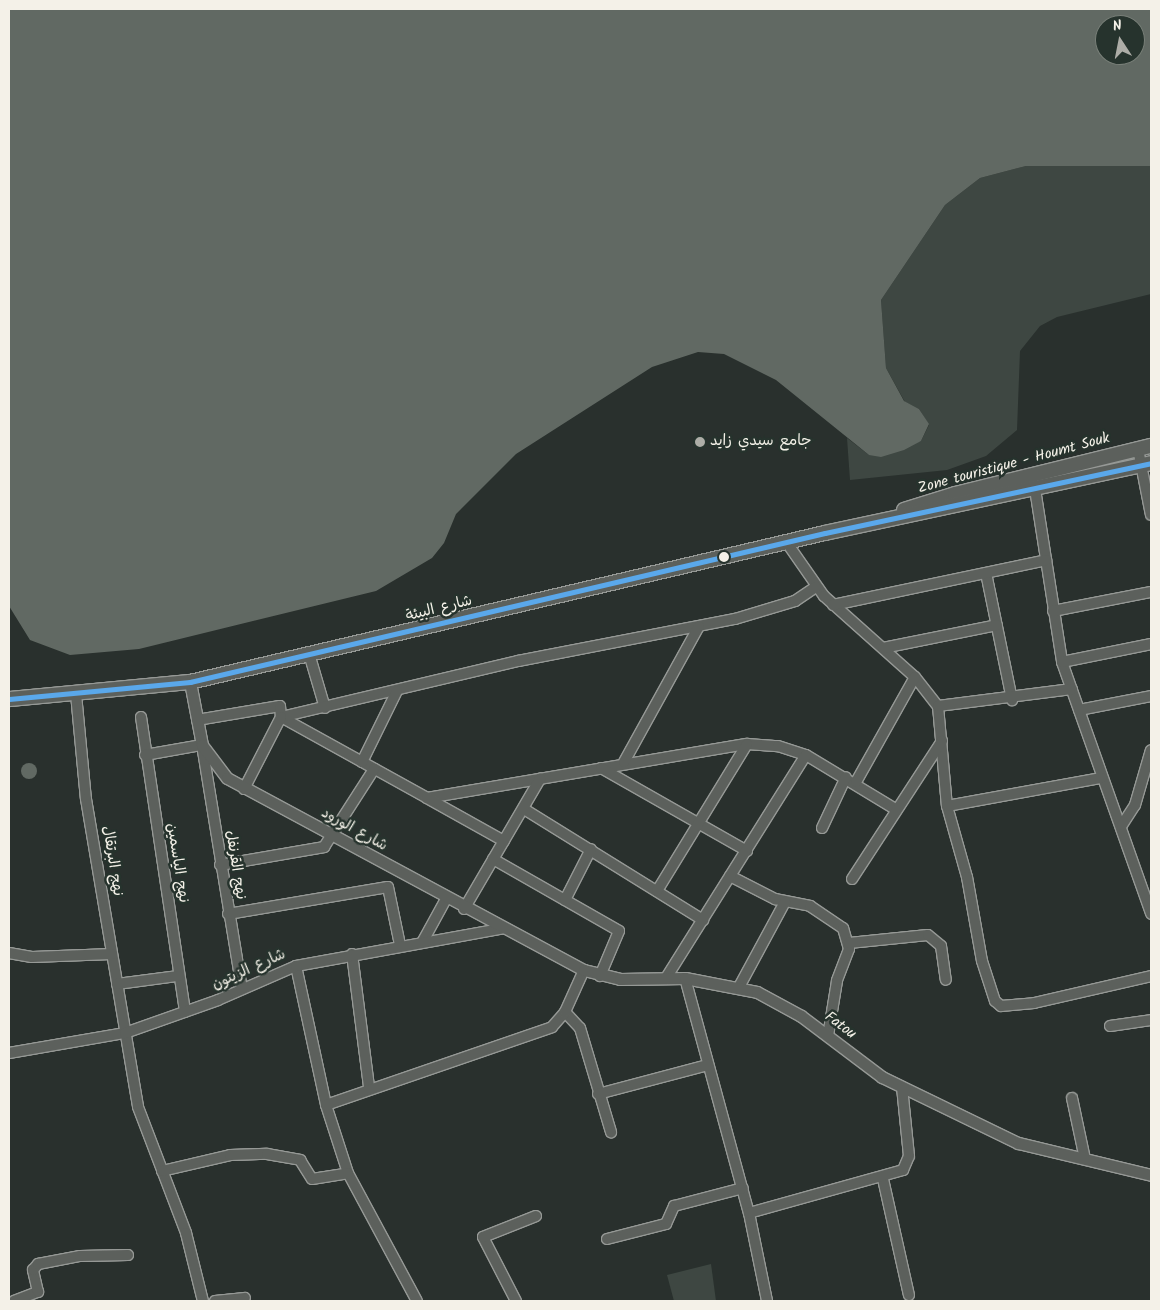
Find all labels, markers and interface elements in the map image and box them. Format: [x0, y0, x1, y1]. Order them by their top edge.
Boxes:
north arrow [1095, 15, 1145, 65]
text: N [1111, 15, 1124, 38]
street label: Zone touristique - Houmt Souk [916, 430, 1112, 498]
place label: جامع سيدي زايد [710, 433, 812, 451]
marker: جامع سيدي زايد [694, 436, 706, 448]
unlabelled marker [719, 552, 729, 562]
street label: شارع البيئة [404, 592, 474, 626]
street label: شارع الورود [318, 804, 390, 856]
street label: نهج الياسمين [162, 822, 192, 904]
street label: نهج البرتقال [98, 825, 126, 897]
street label: نهج القرنفل [221, 829, 249, 901]
street label: شارع الزيتون [209, 946, 289, 994]
street label: Fatou [821, 1008, 859, 1044]

